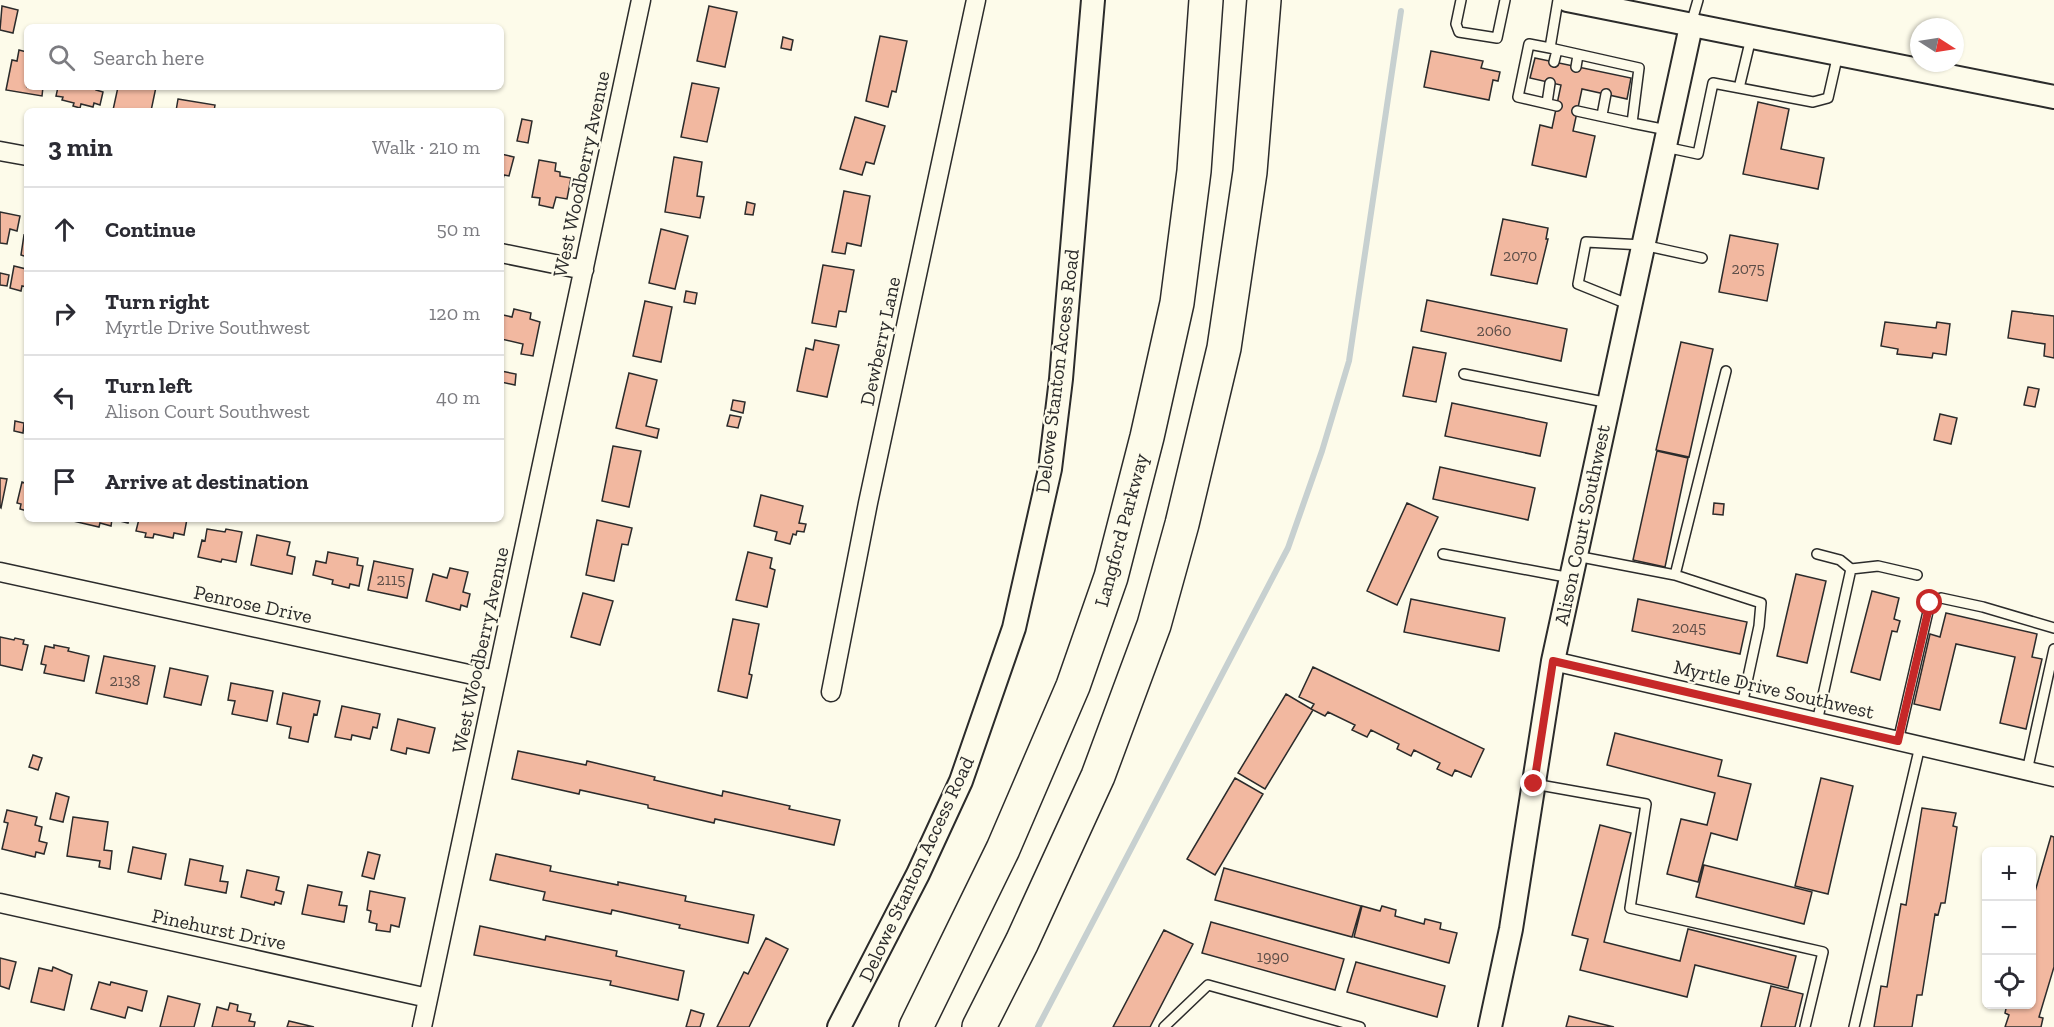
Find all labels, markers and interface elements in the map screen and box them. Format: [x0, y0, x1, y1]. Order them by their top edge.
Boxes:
north arrow [1910, 18, 1964, 72]
search box [24, 24, 504, 90]
icon: search [45, 41, 78, 74]
text: Search here [93, 44, 204, 71]
street label: West Woodberry Avenue [547, 69, 615, 279]
text: 3 min [48, 131, 113, 163]
text: Walk · 210 m [372, 135, 480, 159]
icon: ahead [48, 213, 81, 246]
text: Continue [105, 216, 196, 243]
text: 50 m [436, 217, 480, 241]
house number: 2070 [1503, 246, 1537, 265]
street label: Delowe Stanton Access Road [1030, 248, 1084, 494]
house number: 2075 [1731, 259, 1765, 278]
street label: Dewberry Lane [855, 274, 905, 408]
text: Turn right [105, 288, 209, 315]
icon: right [48, 297, 81, 330]
text: 120 m [429, 301, 480, 325]
text: Myrtle Drive Southwest [105, 315, 310, 339]
house number: 2060 [1476, 321, 1512, 340]
text: Turn left [105, 372, 192, 399]
icon: left [48, 381, 81, 414]
text: 40 m [436, 385, 480, 409]
text: Alison Court Southwest [105, 399, 310, 423]
street label: Alison Court Southwest [1549, 422, 1615, 628]
street label: Langford Parkway [1089, 450, 1153, 609]
icon: arrive [48, 465, 81, 498]
text: Arrive at destination [105, 468, 308, 495]
street label: West Woodberry Avenue [446, 545, 514, 755]
house number: 2115 [377, 570, 405, 589]
street label: Penrose Drive [192, 580, 314, 628]
route start [1916, 589, 1942, 615]
house number: 2045 [1672, 618, 1706, 637]
street label: Myrtle Drive Southwest [1671, 654, 1877, 724]
house number: 2138 [110, 671, 140, 690]
street label: Delowe Stanton Access Road [853, 753, 979, 985]
route end [1520, 770, 1546, 796]
map controls [1982, 847, 2036, 1009]
button: + [1982, 847, 2036, 901]
button: − [1982, 901, 2036, 955]
street label: Pinehurst Drive [150, 903, 288, 955]
house number: 1990 [1257, 947, 1289, 966]
button: locate [1982, 955, 2036, 1009]

